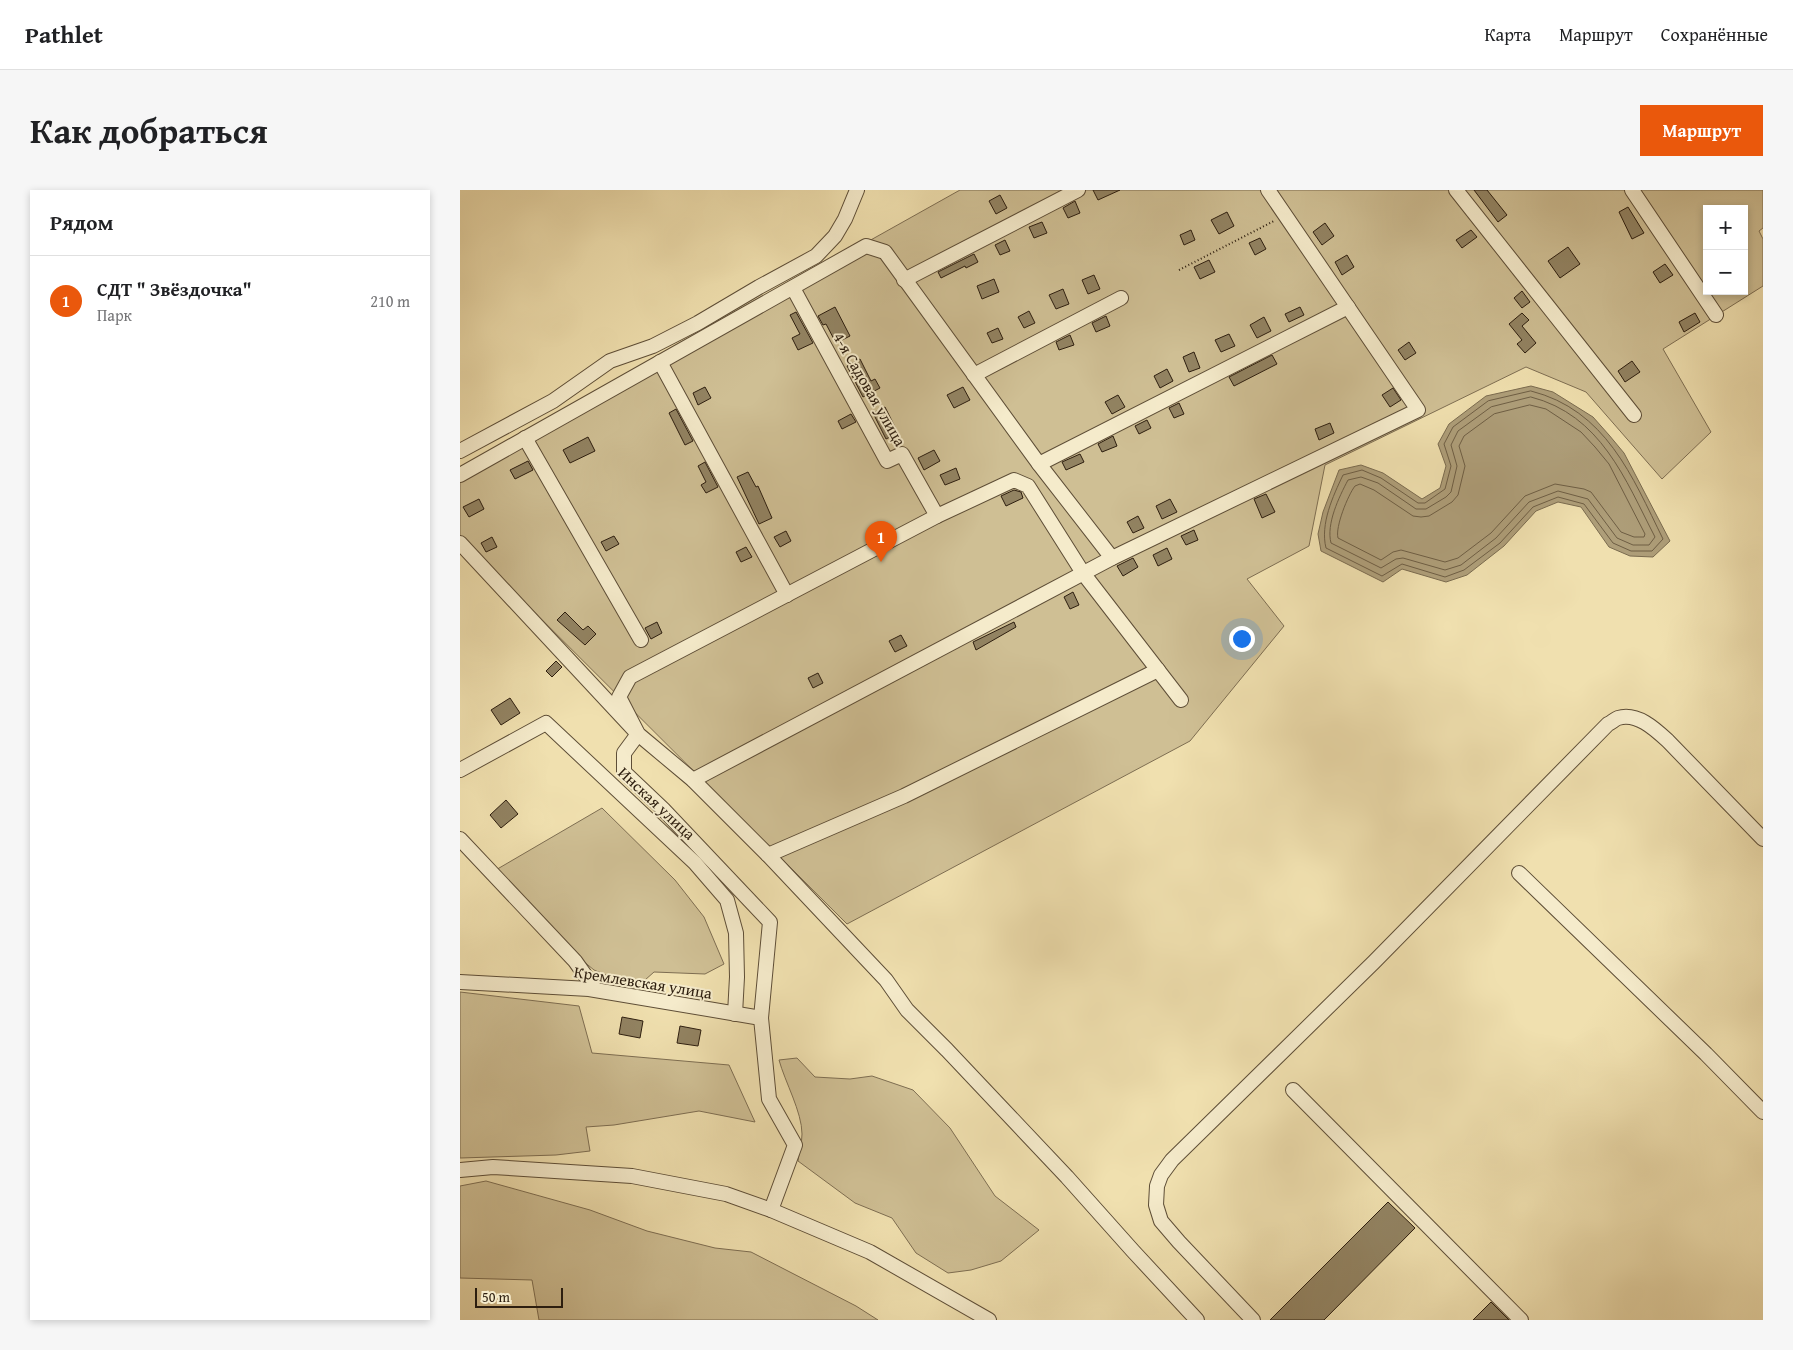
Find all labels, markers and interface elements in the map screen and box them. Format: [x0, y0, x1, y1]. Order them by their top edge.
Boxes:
text: Pathlet [25, 17, 103, 52]
text: Карта [1485, 21, 1531, 48]
text: Маршрут [1559, 21, 1633, 48]
text: Сохранённые [1661, 21, 1768, 48]
text: Как добраться [30, 105, 268, 156]
button: Маршрут [1640, 105, 1763, 156]
map controls [1703, 205, 1748, 295]
button: + [1703, 205, 1748, 250]
text: Рядом [50, 207, 113, 238]
button: − [1703, 250, 1748, 295]
text: СДТ " Звёздочка" [97, 275, 252, 303]
text: 1 [62, 289, 70, 313]
text: 210 m [370, 289, 410, 313]
text: Парк [97, 303, 132, 327]
street label: 4-я Садовая улица [828, 327, 913, 451]
pin: 1 [865, 521, 897, 562]
your location [1229, 626, 1255, 652]
street label: Инская улица [613, 761, 701, 845]
street label: Кремлевская улица [572, 959, 714, 1005]
scale bar [475, 1285, 562, 1308]
text: 50 m [482, 1287, 510, 1307]

